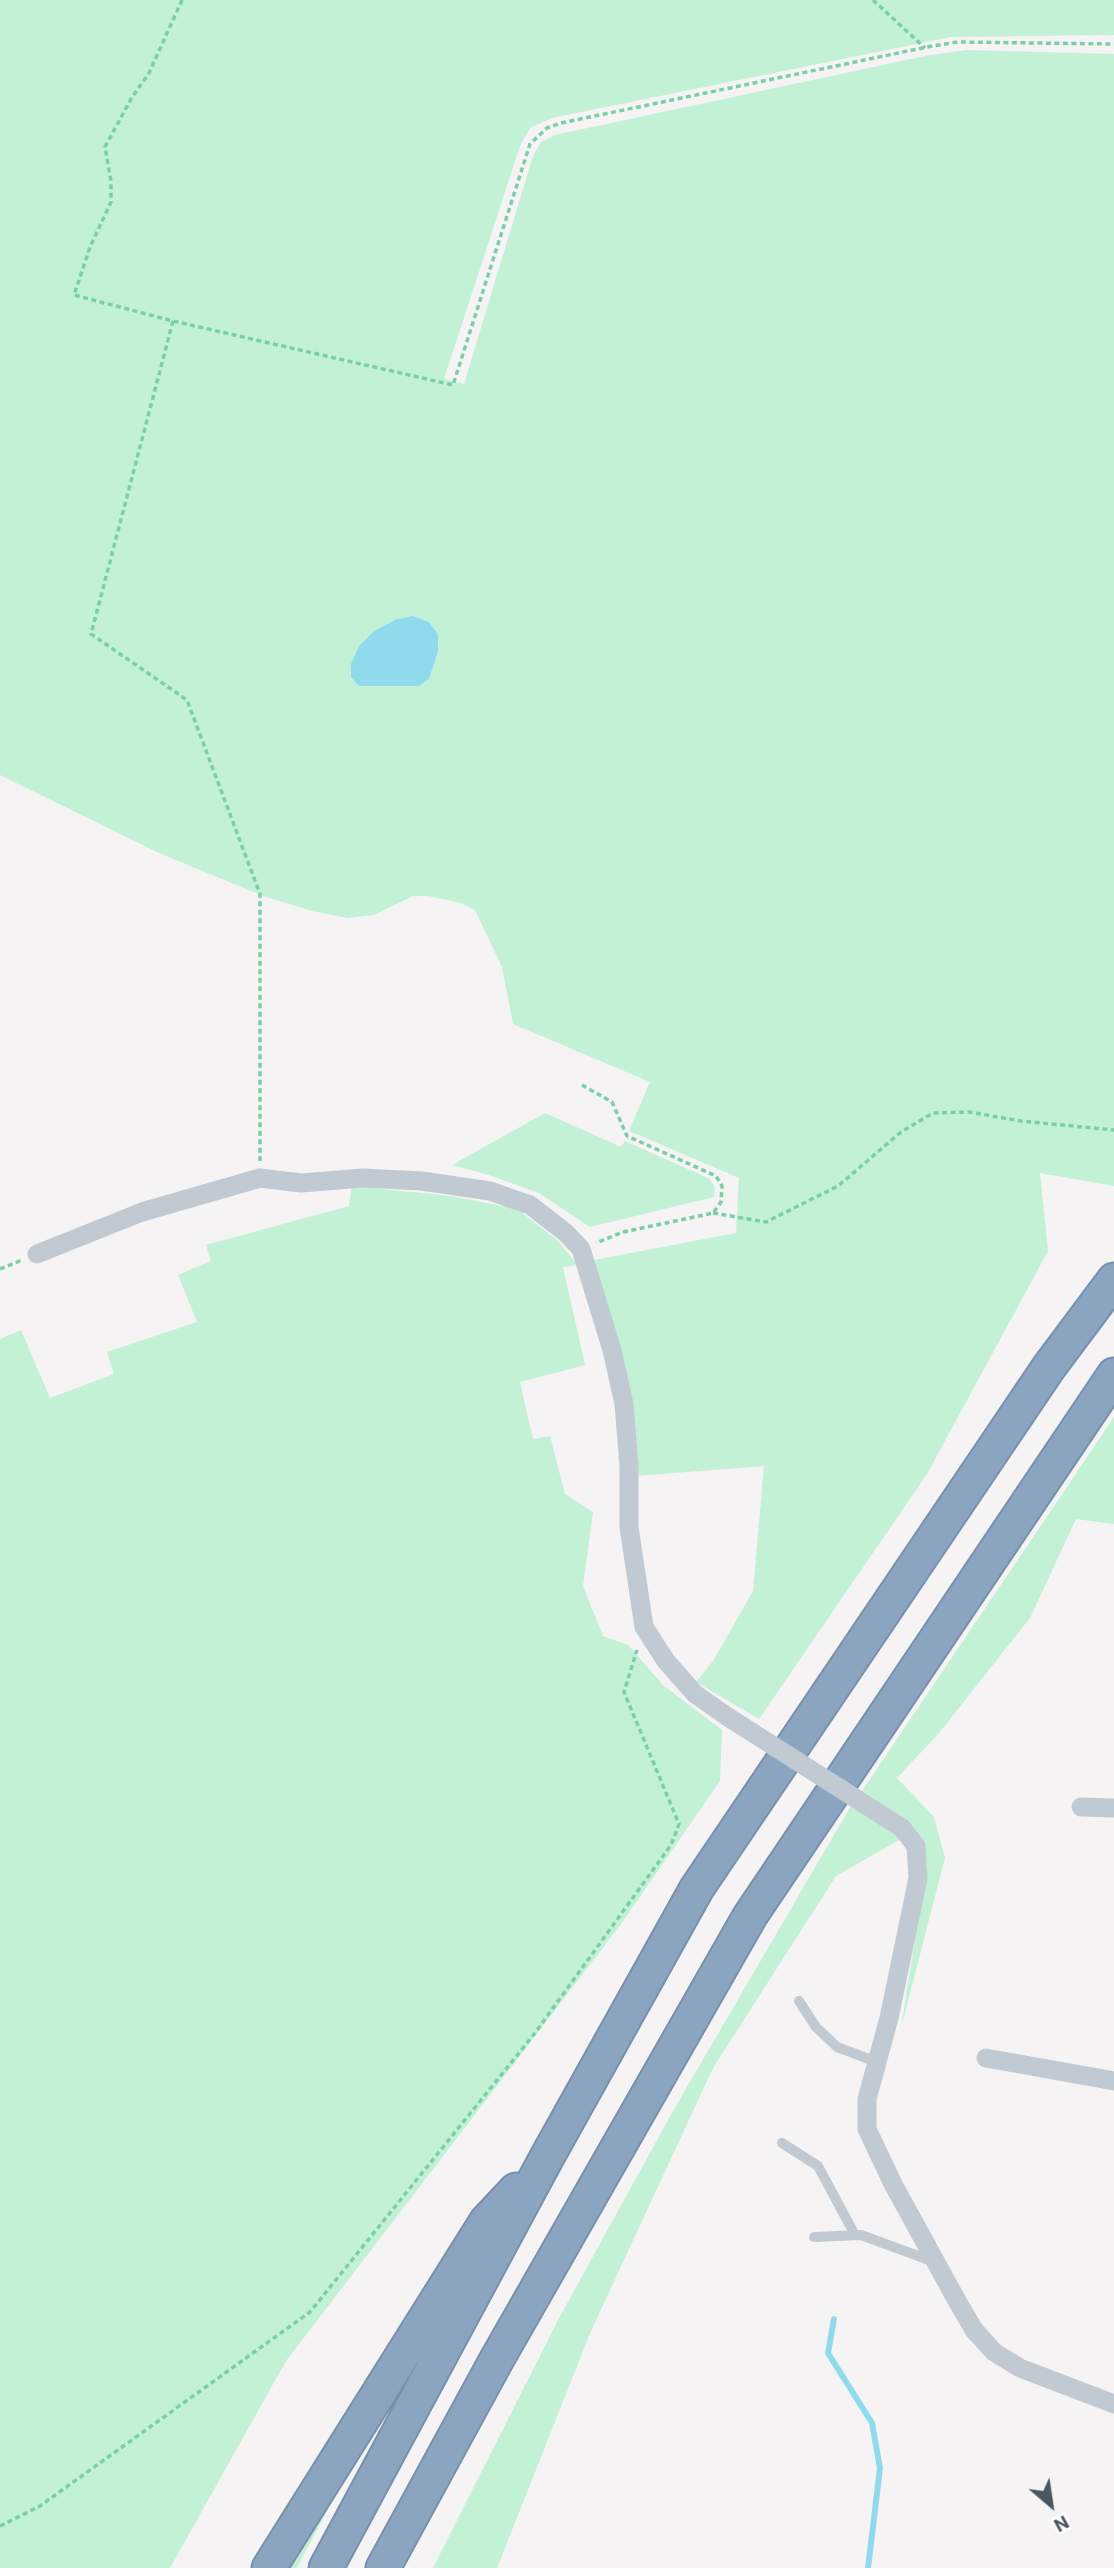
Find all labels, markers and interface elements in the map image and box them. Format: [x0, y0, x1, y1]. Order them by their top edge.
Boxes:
north arrow [1016, 2470, 1086, 2540]
text: N [1050, 2510, 1073, 2537]

